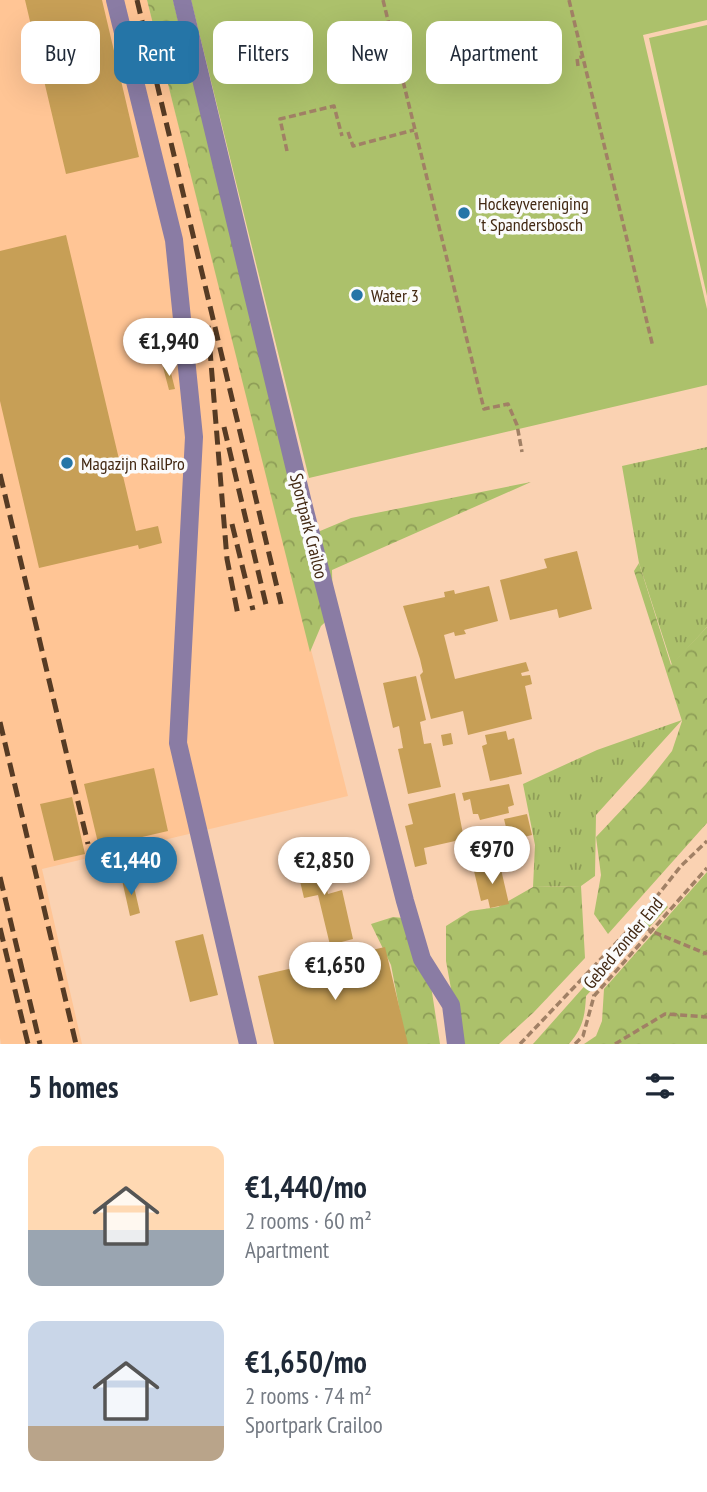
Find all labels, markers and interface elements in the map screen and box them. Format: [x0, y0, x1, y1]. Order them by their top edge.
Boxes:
chip: Buy [21, 21, 100, 84]
chip: Rent [114, 21, 199, 84]
chip: Filters [213, 21, 313, 84]
chip: New [327, 21, 412, 84]
chip: Apartment [426, 21, 562, 84]
place label: Hockeyvereniging 't Spandersbosch [478, 192, 589, 236]
marker: Hockeyvereniging 't Spandersbosch [456, 205, 472, 221]
place label: Water 3 [371, 284, 419, 307]
marker: Water 3 [349, 287, 365, 303]
pin: €1,940 [112, 318, 226, 378]
text: €1,940 [139, 326, 199, 355]
place label: Magazijn RailPro [81, 452, 185, 475]
marker: Magazijn RailPro [59, 455, 75, 471]
street label: Sportpark Crailoo [285, 471, 333, 581]
pin: €970 [451, 826, 533, 886]
text: €970 [470, 834, 514, 863]
pin: €1,440 [74, 838, 188, 897]
pin: €2,850 [267, 838, 381, 897]
text: €1,440 [101, 845, 161, 874]
text: €2,850 [294, 845, 354, 874]
street label: Gebed zonder End [578, 893, 668, 993]
pin: €1,650 [278, 942, 392, 1002]
text: €1,650 [305, 950, 365, 979]
text: 5 homes [28, 1067, 119, 1106]
icon: filters [641, 1067, 679, 1105]
text: €1,440/mo [245, 1167, 367, 1206]
icon: home [84, 1174, 168, 1258]
text: 2 rooms · 60 m² [245, 1206, 372, 1235]
text: Apartment [245, 1235, 329, 1264]
text: €1,650/mo [245, 1342, 367, 1381]
icon: home [84, 1349, 168, 1433]
text: 2 rooms · 74 m² [245, 1381, 372, 1410]
text: Sportpark Crailoo [245, 1410, 383, 1439]

